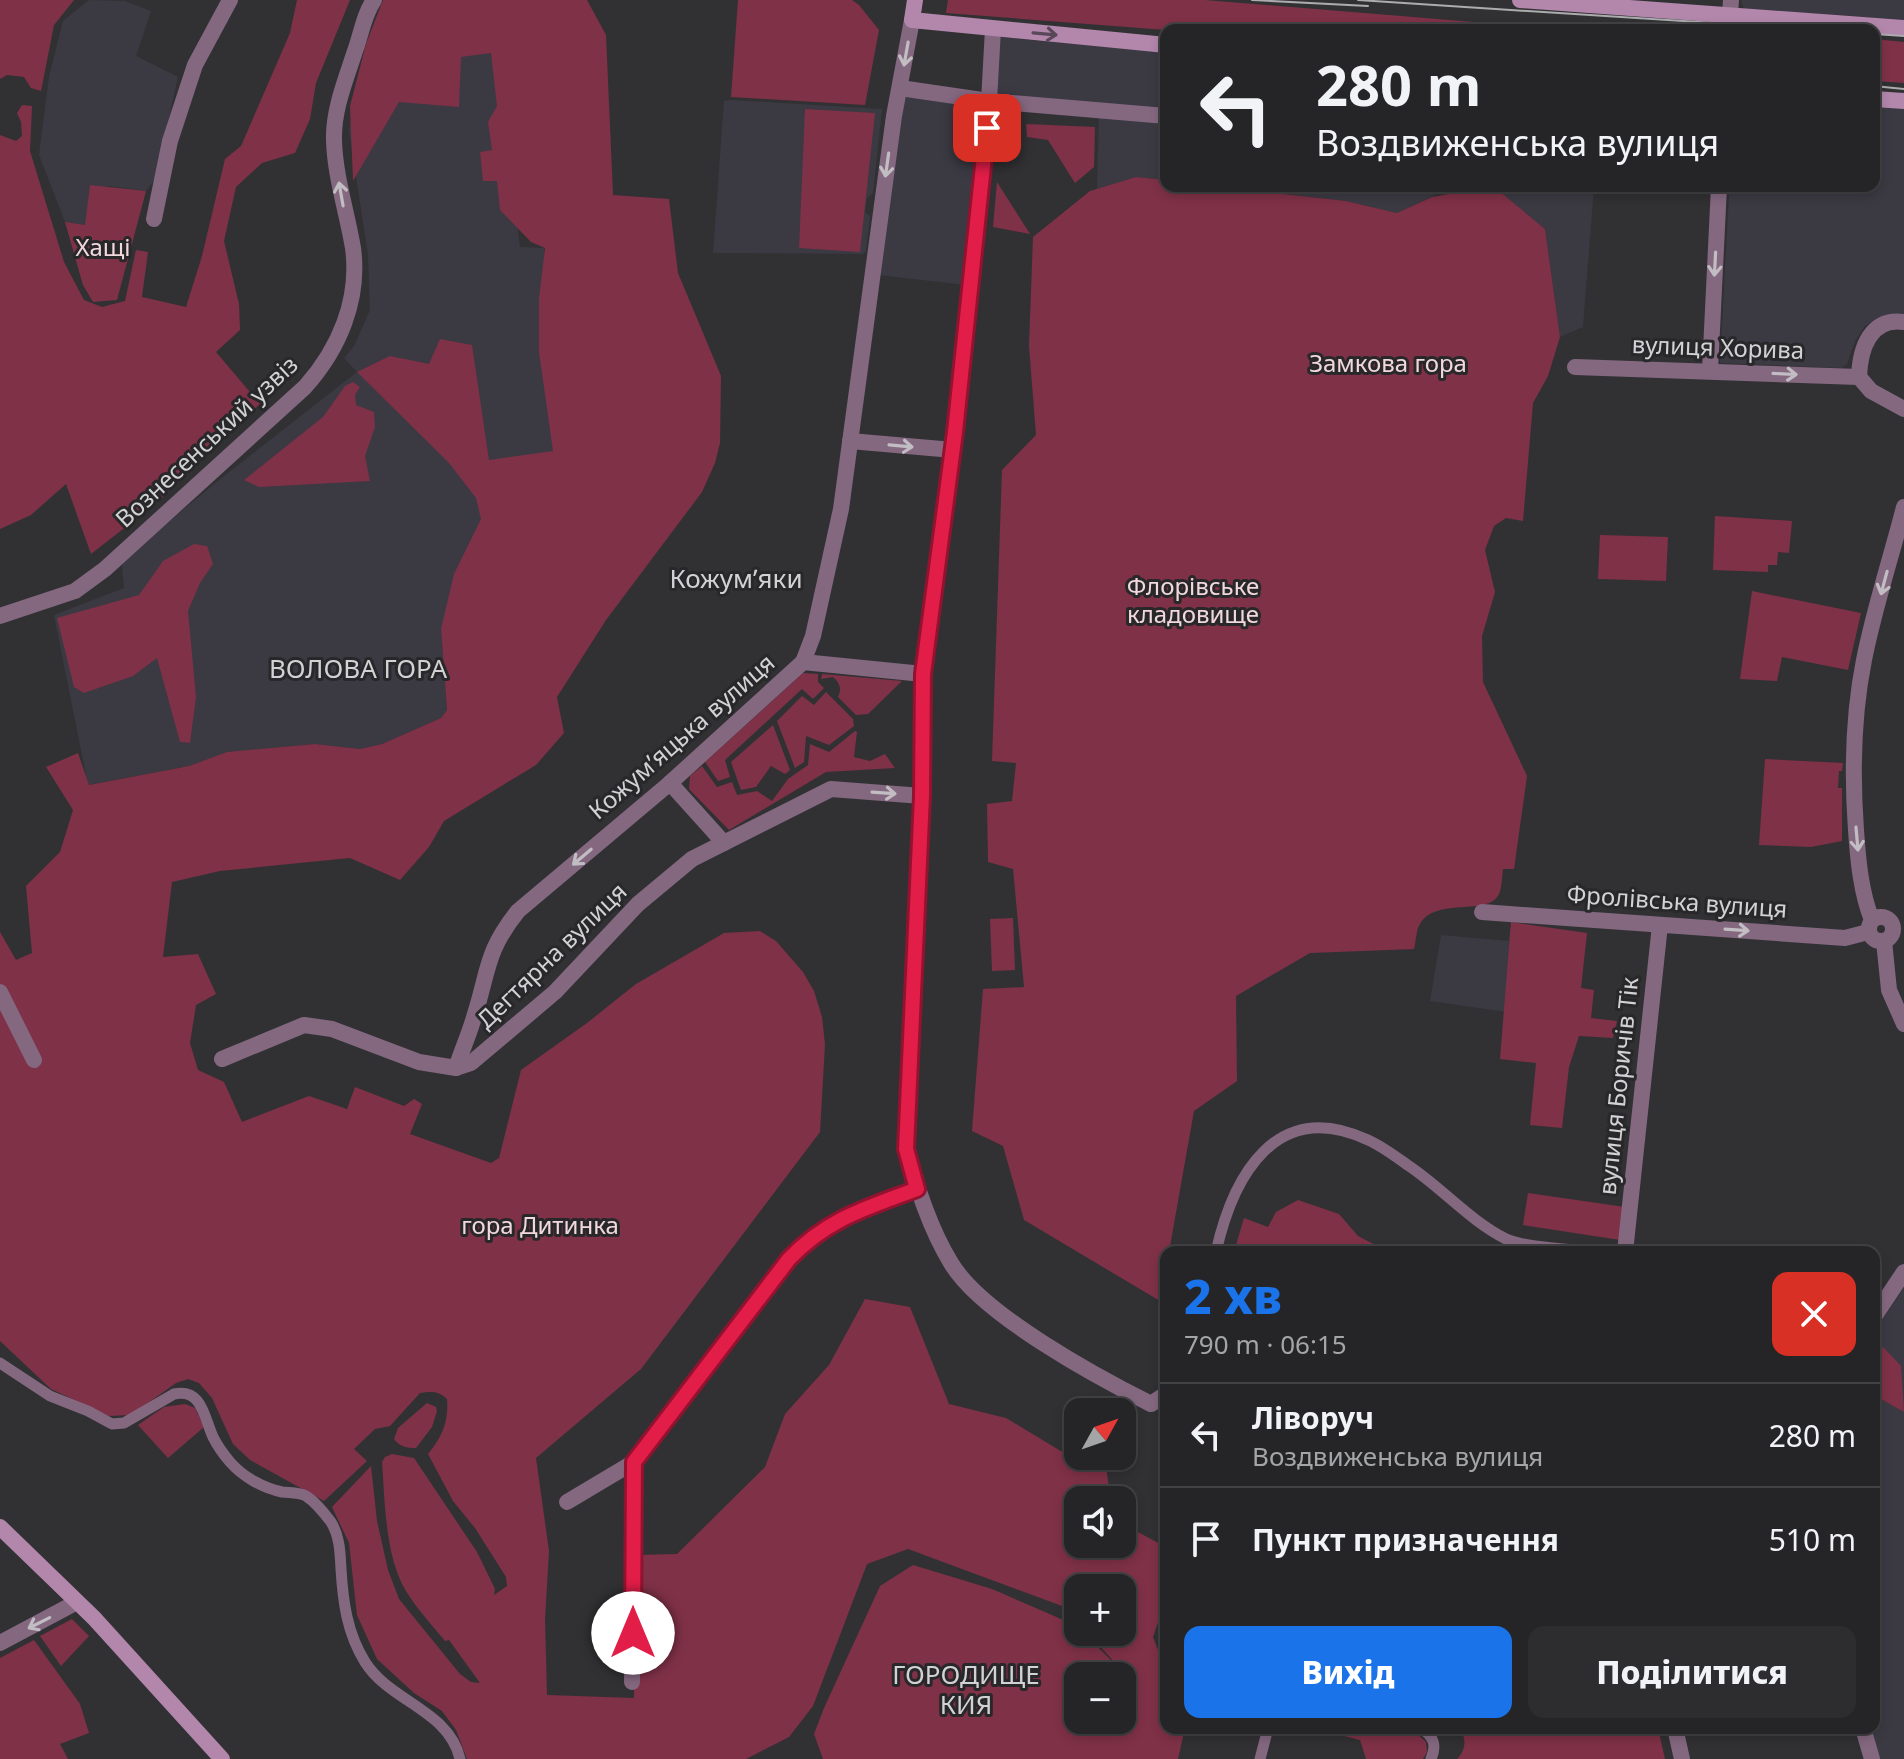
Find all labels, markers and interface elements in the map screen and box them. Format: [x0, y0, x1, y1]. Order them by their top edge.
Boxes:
one-way arrow [1031, 26, 1058, 41]
one-way arrow [897, 41, 912, 67]
text: 280 m [1316, 46, 1481, 122]
icon: left [1184, 56, 1288, 160]
pin [953, 94, 1021, 162]
icon: arrive [965, 106, 1009, 150]
text: Воздвиженська вулиця [1316, 118, 1719, 167]
one-way arrow [879, 152, 894, 177]
one-way arrow [333, 182, 348, 208]
park label: Хащі [76, 230, 130, 263]
one-way arrow [1707, 250, 1722, 277]
street label: вулиця Хорива [1631, 327, 1805, 366]
park label: Замкова гора [1309, 346, 1467, 379]
street label: Вознесенський узвіз [108, 348, 304, 534]
one-way arrow [1771, 367, 1798, 382]
one-way arrow [887, 438, 914, 453]
district label: Кожумʼяки [669, 560, 803, 596]
park label: Флорівське кладовище [1127, 569, 1259, 630]
one-way arrow [1876, 569, 1891, 595]
street label: Кожумʼяцька вулиця [581, 646, 781, 826]
district label: ВОЛОВА ГОРА [269, 650, 447, 686]
one-way arrow [870, 786, 897, 801]
one-way arrow [1850, 825, 1865, 852]
one-way arrow [572, 848, 592, 866]
street label: Дегтярна вулиця [469, 875, 633, 1035]
street label: Фролівська вулиця [1566, 876, 1788, 925]
one-way arrow [1723, 923, 1750, 938]
street label: вулиця Боричів Тік [1590, 975, 1645, 1196]
park label: гора Дитинка [461, 1208, 619, 1241]
text: 2 хв [1184, 1263, 1282, 1328]
button: close [1772, 1272, 1856, 1356]
text: 790 m · 06:15 [1184, 1326, 1347, 1362]
text: Ліворуч [1252, 1397, 1374, 1438]
north arrow [1064, 1398, 1136, 1470]
map controls [1064, 1398, 1136, 1734]
icon: left [1184, 1413, 1228, 1457]
text: 280 m [1769, 1415, 1856, 1456]
text: Воздвиженська вулиця [1252, 1438, 1543, 1474]
button: sound [1064, 1486, 1136, 1558]
icon: arrive [1184, 1517, 1228, 1561]
text: Пункт призначення [1252, 1519, 1559, 1560]
text: 510 m [1769, 1519, 1856, 1560]
button: + [1064, 1574, 1136, 1646]
position arrow [591, 1591, 675, 1675]
one-way arrow [27, 1615, 51, 1631]
button: Вихід [1184, 1626, 1512, 1718]
button: Поділитися [1528, 1626, 1856, 1718]
district label: ГОРОДИЩЕ КИЯ [892, 1656, 1040, 1722]
button: − [1064, 1662, 1136, 1734]

